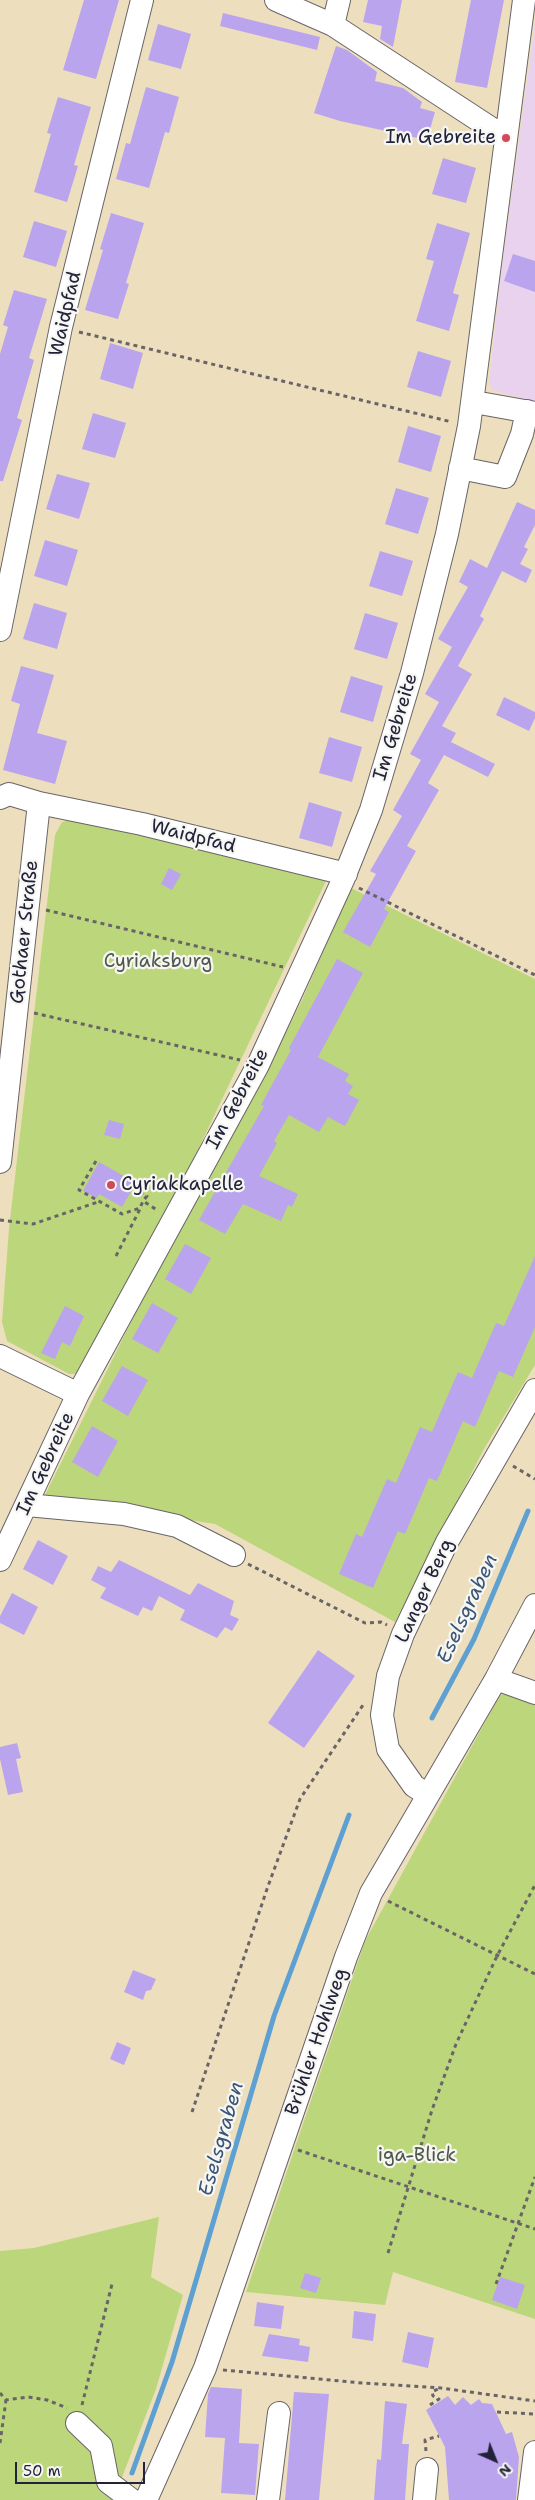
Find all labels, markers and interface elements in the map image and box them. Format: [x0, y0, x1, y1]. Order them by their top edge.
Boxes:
place label: Im Gebreite [385, 127, 496, 149]
marker: Im Gebreite [500, 132, 512, 144]
street label: Waidpfad [45, 269, 87, 359]
street label: Im Gebreite [369, 671, 423, 783]
street label: Waidpfad [148, 815, 238, 859]
street label: Gothaer Straße [6, 859, 44, 1005]
park label: Cyriaksburg [104, 951, 212, 973]
street label: Im Gebreite [202, 1045, 274, 1153]
place label: Cyriakkapelle [121, 1174, 244, 1196]
marker: Cyriakkapelle [105, 1179, 117, 1191]
street label: Im Gebreite [12, 1409, 80, 1519]
street label: Langer Berg [391, 1535, 459, 1647]
water label: Eselsgraben [432, 1551, 504, 1667]
street label: Brühler Hohlweg [281, 1965, 353, 2119]
water label: Eselsgraben [194, 2079, 250, 2199]
park label: iga-Blick [378, 2145, 456, 2167]
north arrow [470, 2435, 520, 2485]
scale bar [18, 2452, 148, 2484]
text: N [495, 2460, 516, 2481]
text: 50 m [23, 2461, 61, 2481]

